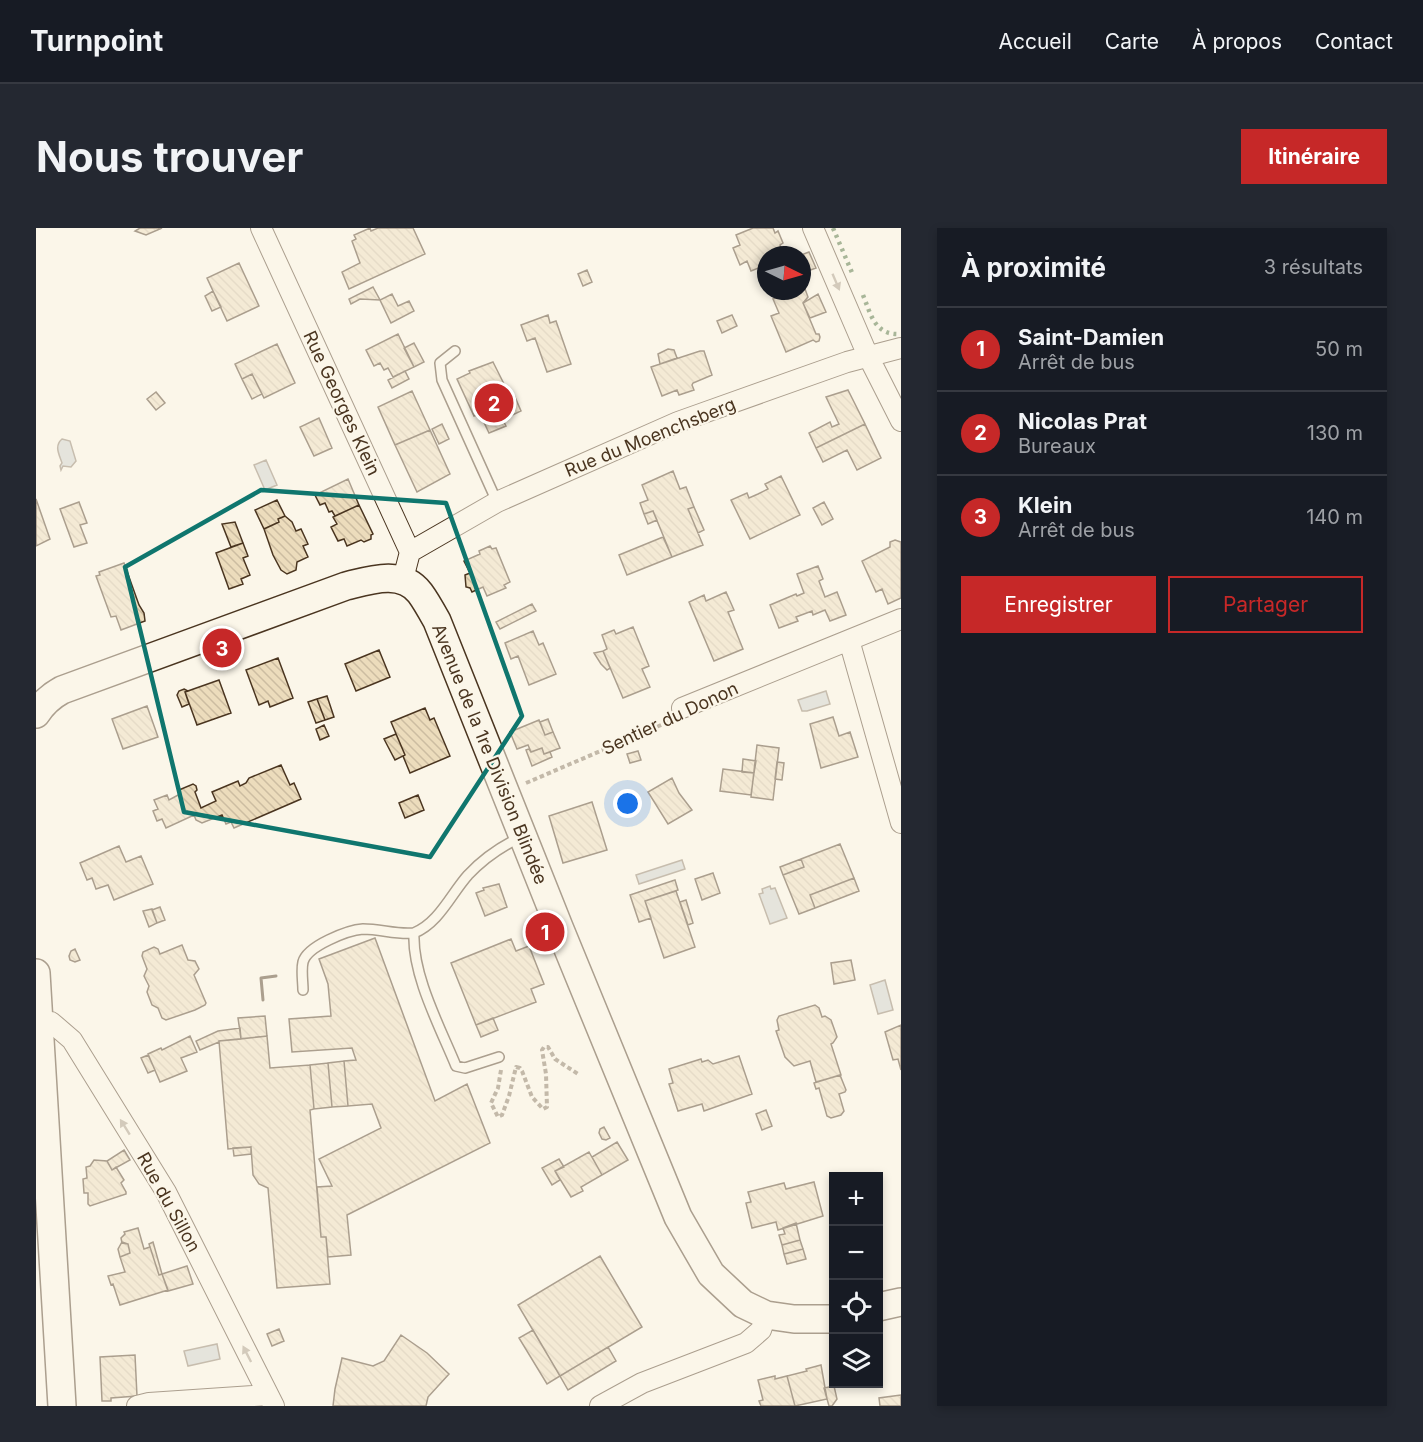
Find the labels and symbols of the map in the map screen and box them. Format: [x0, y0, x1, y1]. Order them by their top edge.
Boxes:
north arrow [757, 246, 811, 300]
one-way arrow [831, 273, 841, 291]
street label: Rue Georges Klein [299, 327, 385, 479]
pin: 2 [474, 380, 514, 426]
street label: Rue du Moenchsberg [562, 393, 738, 481]
street label: Avenue de la 1re Division Blindée [428, 621, 552, 887]
pin: 3 [202, 626, 242, 670]
street label: Sentier du Donon [599, 677, 741, 759]
your location [613, 789, 642, 818]
pin: 1 [526, 910, 564, 954]
one-way arrow [120, 1119, 131, 1135]
street label: Rue du Sillon [133, 1149, 205, 1255]
one-way arrow [243, 1345, 252, 1362]

